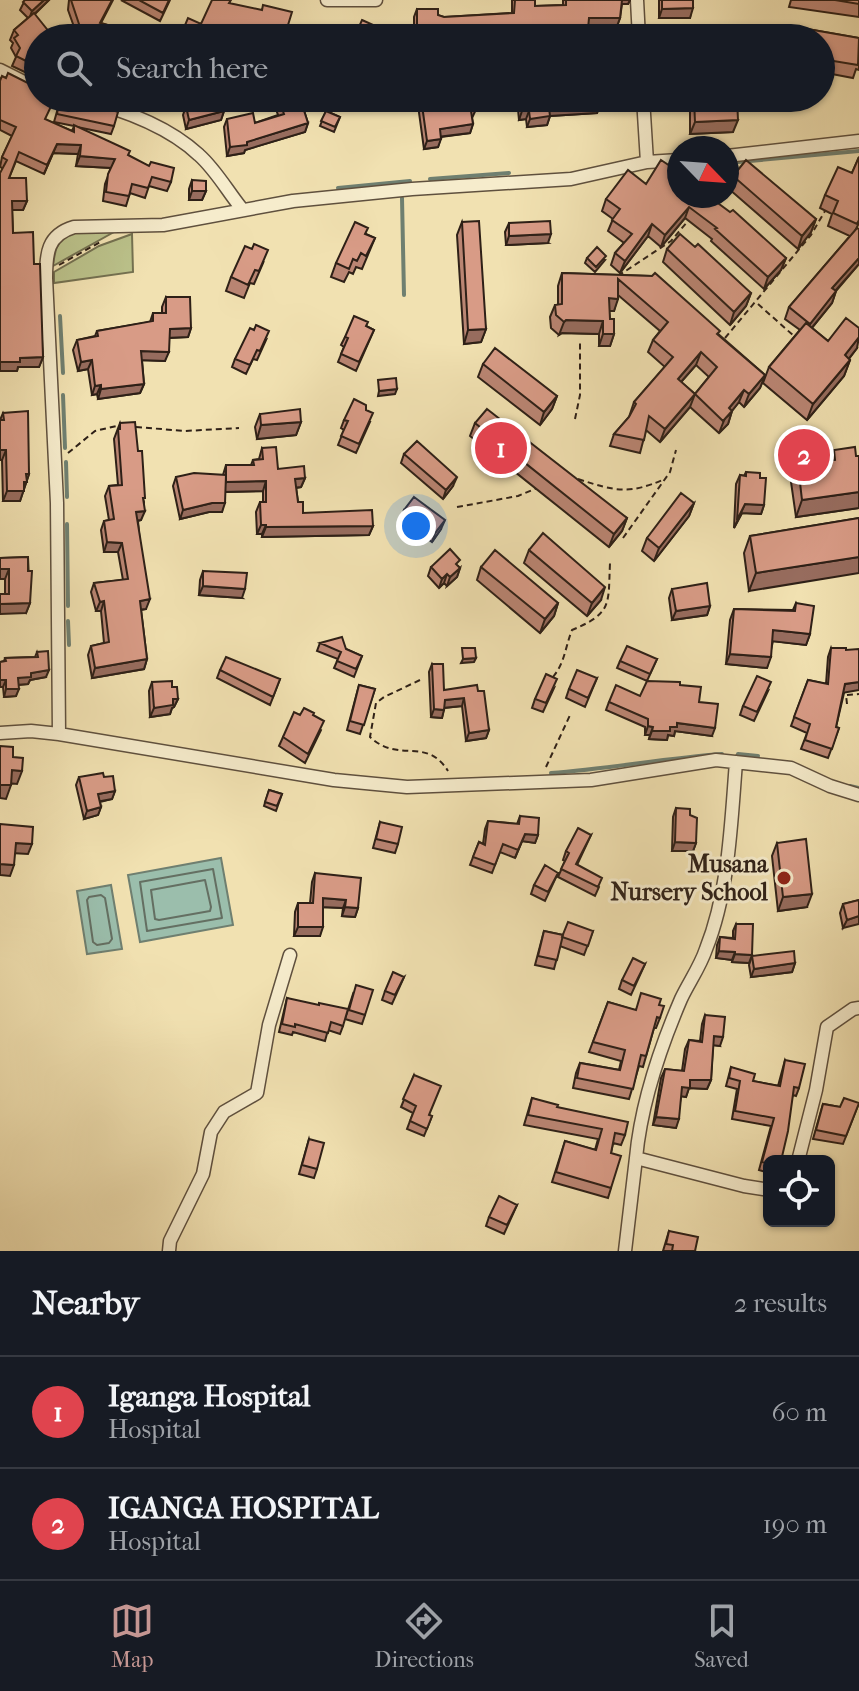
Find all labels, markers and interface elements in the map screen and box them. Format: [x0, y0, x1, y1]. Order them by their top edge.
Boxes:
search box [24, 24, 835, 112]
icon: search [52, 46, 96, 90]
text: Search here [116, 51, 268, 86]
north arrow [667, 136, 739, 208]
pin: 1 [475, 418, 527, 478]
pin: 2 [778, 425, 830, 485]
your location [396, 506, 436, 546]
place label: Musana Nursery School [611, 850, 769, 906]
marker: Musana Nursery School [775, 869, 793, 887]
map controls [763, 1155, 835, 1227]
button: locate [763, 1155, 835, 1227]
text: Nearby [32, 1283, 139, 1323]
text: 2 results [734, 1288, 827, 1319]
text: Iganga Hospital [108, 1379, 311, 1414]
text: 1 [53, 1397, 63, 1428]
text: 60 m [771, 1397, 827, 1428]
text: Hospital [108, 1414, 201, 1445]
text: IGANGA HOSPITAL [108, 1491, 379, 1526]
text: 2 [51, 1509, 65, 1540]
text: 190 m [763, 1509, 827, 1540]
text: Hospital [108, 1526, 201, 1557]
tab: Map [110, 1599, 154, 1673]
tab: Directions [375, 1599, 474, 1673]
tab: Saved [694, 1599, 749, 1673]

